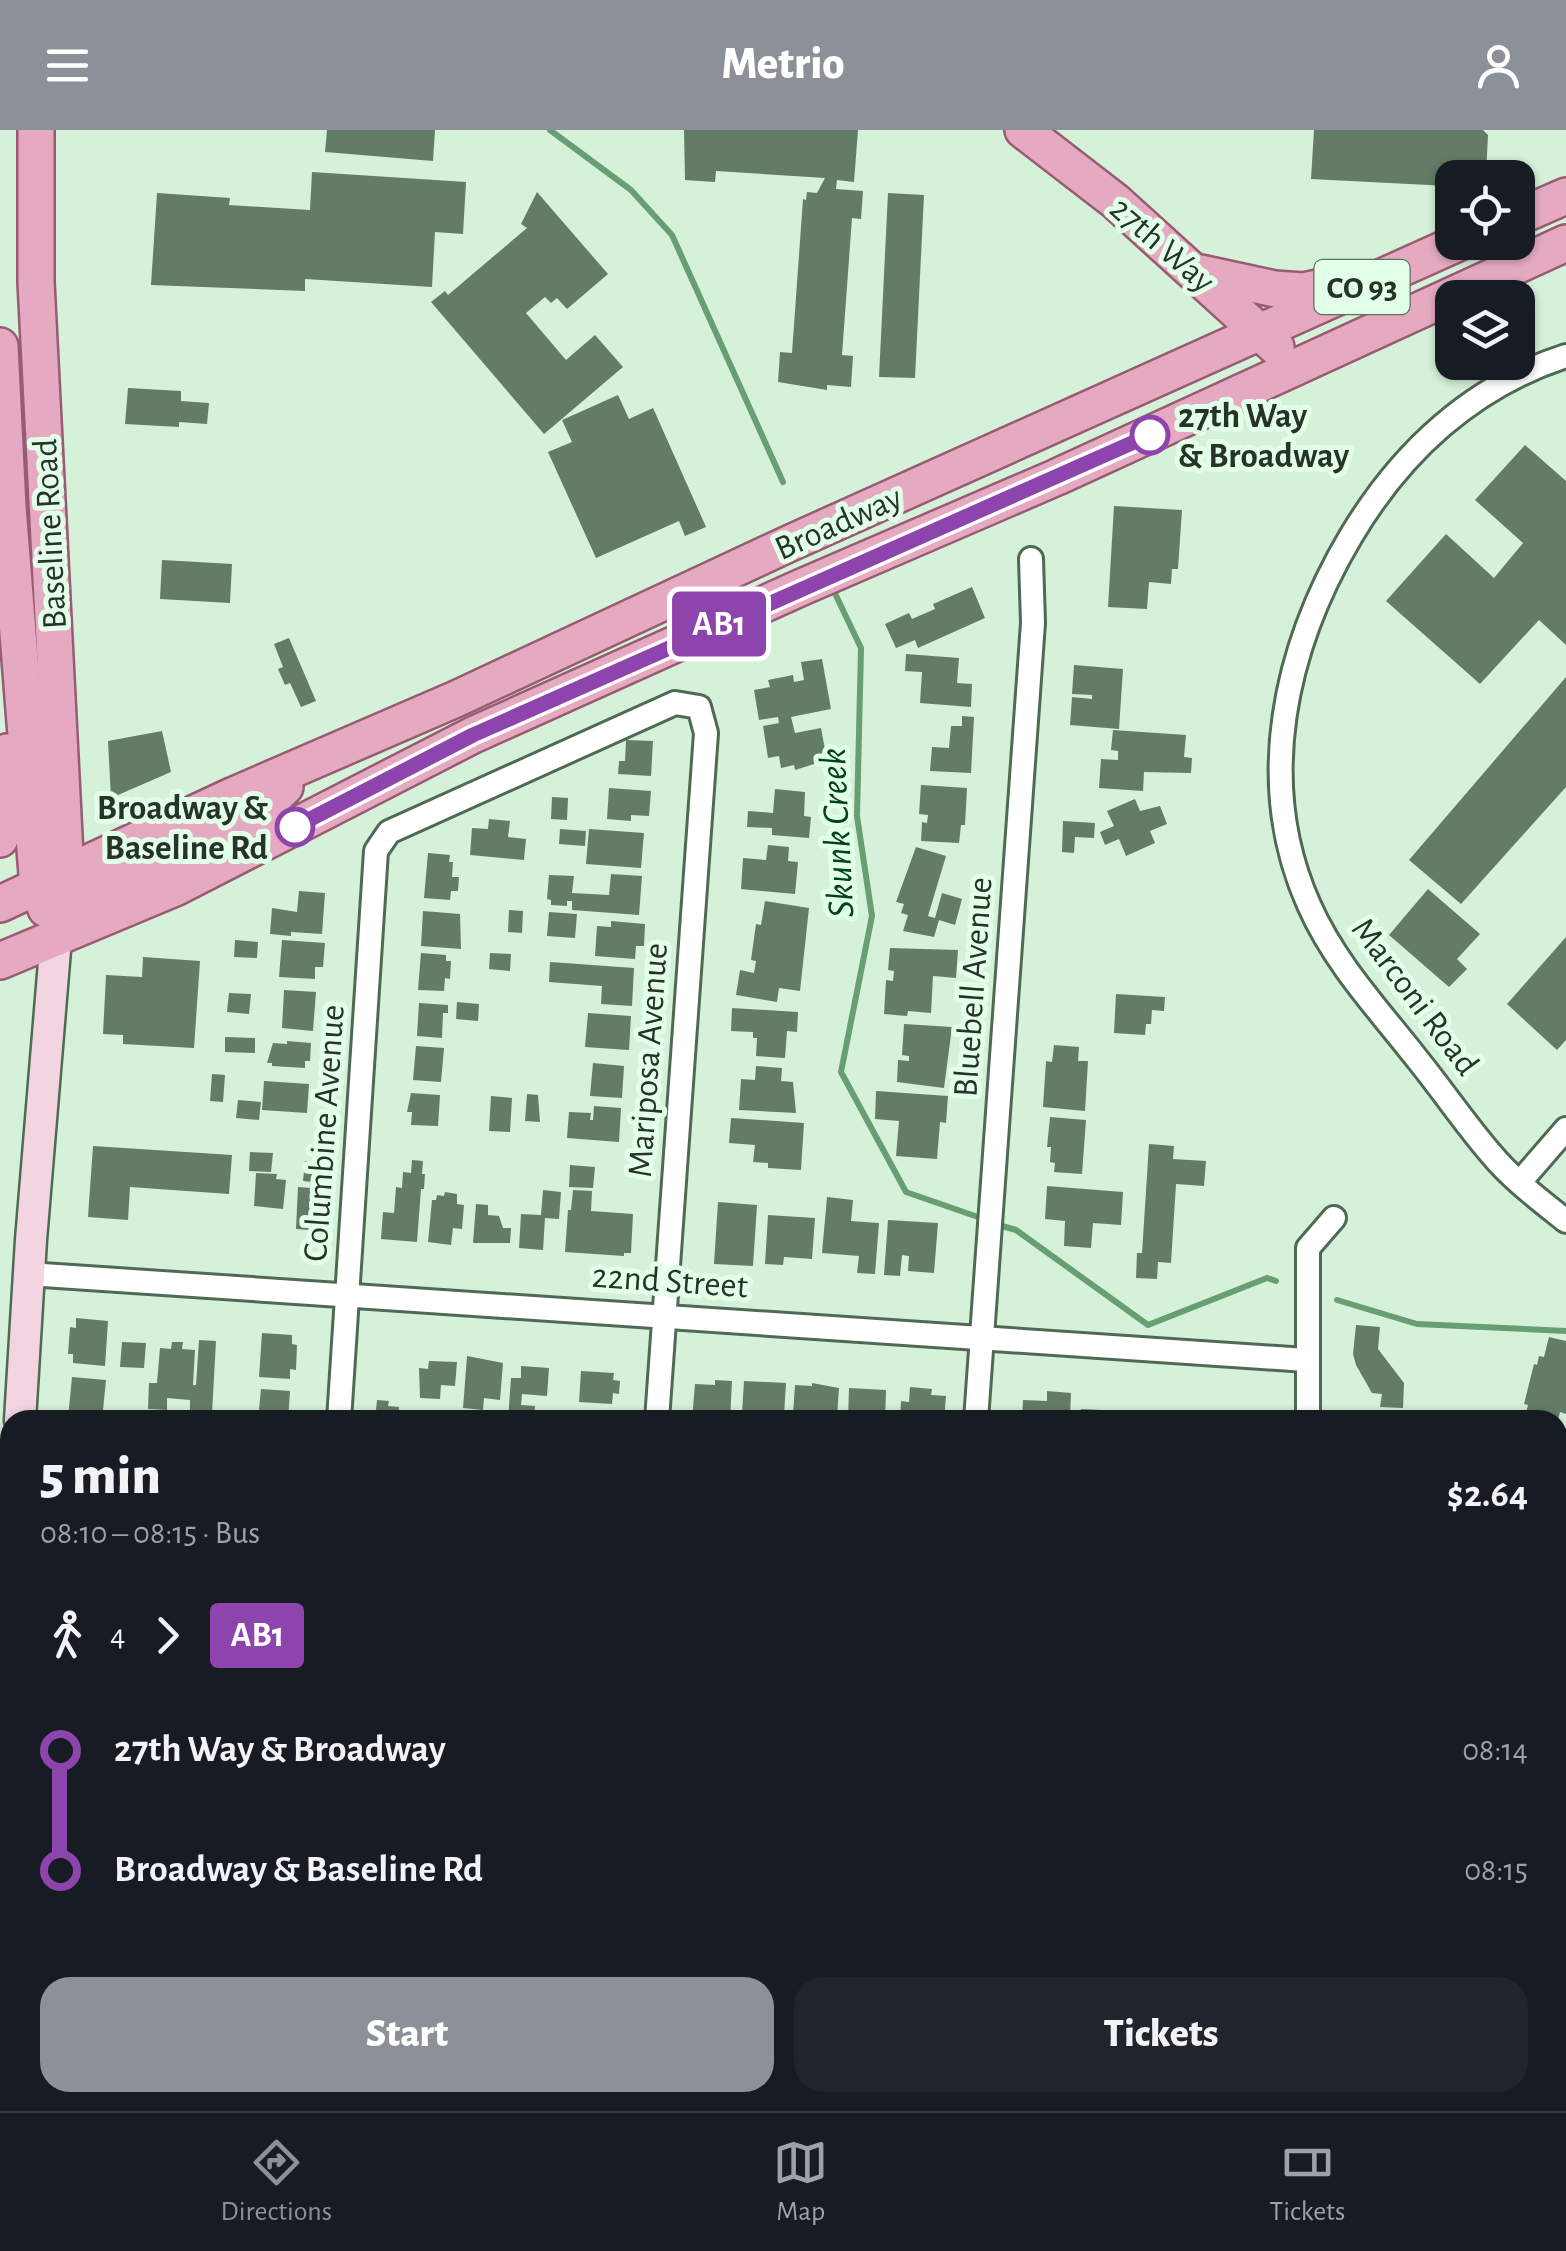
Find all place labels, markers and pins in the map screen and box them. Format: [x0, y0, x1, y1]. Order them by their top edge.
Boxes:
place label: 27th Way & Broadway [1178, 399, 1350, 474]
marker: 27th Way & Broadway [1131, 416, 1169, 454]
place label: Broadway & Baseline Rd [97, 791, 268, 866]
marker: Broadway & Baseline Rd [276, 808, 314, 846]

